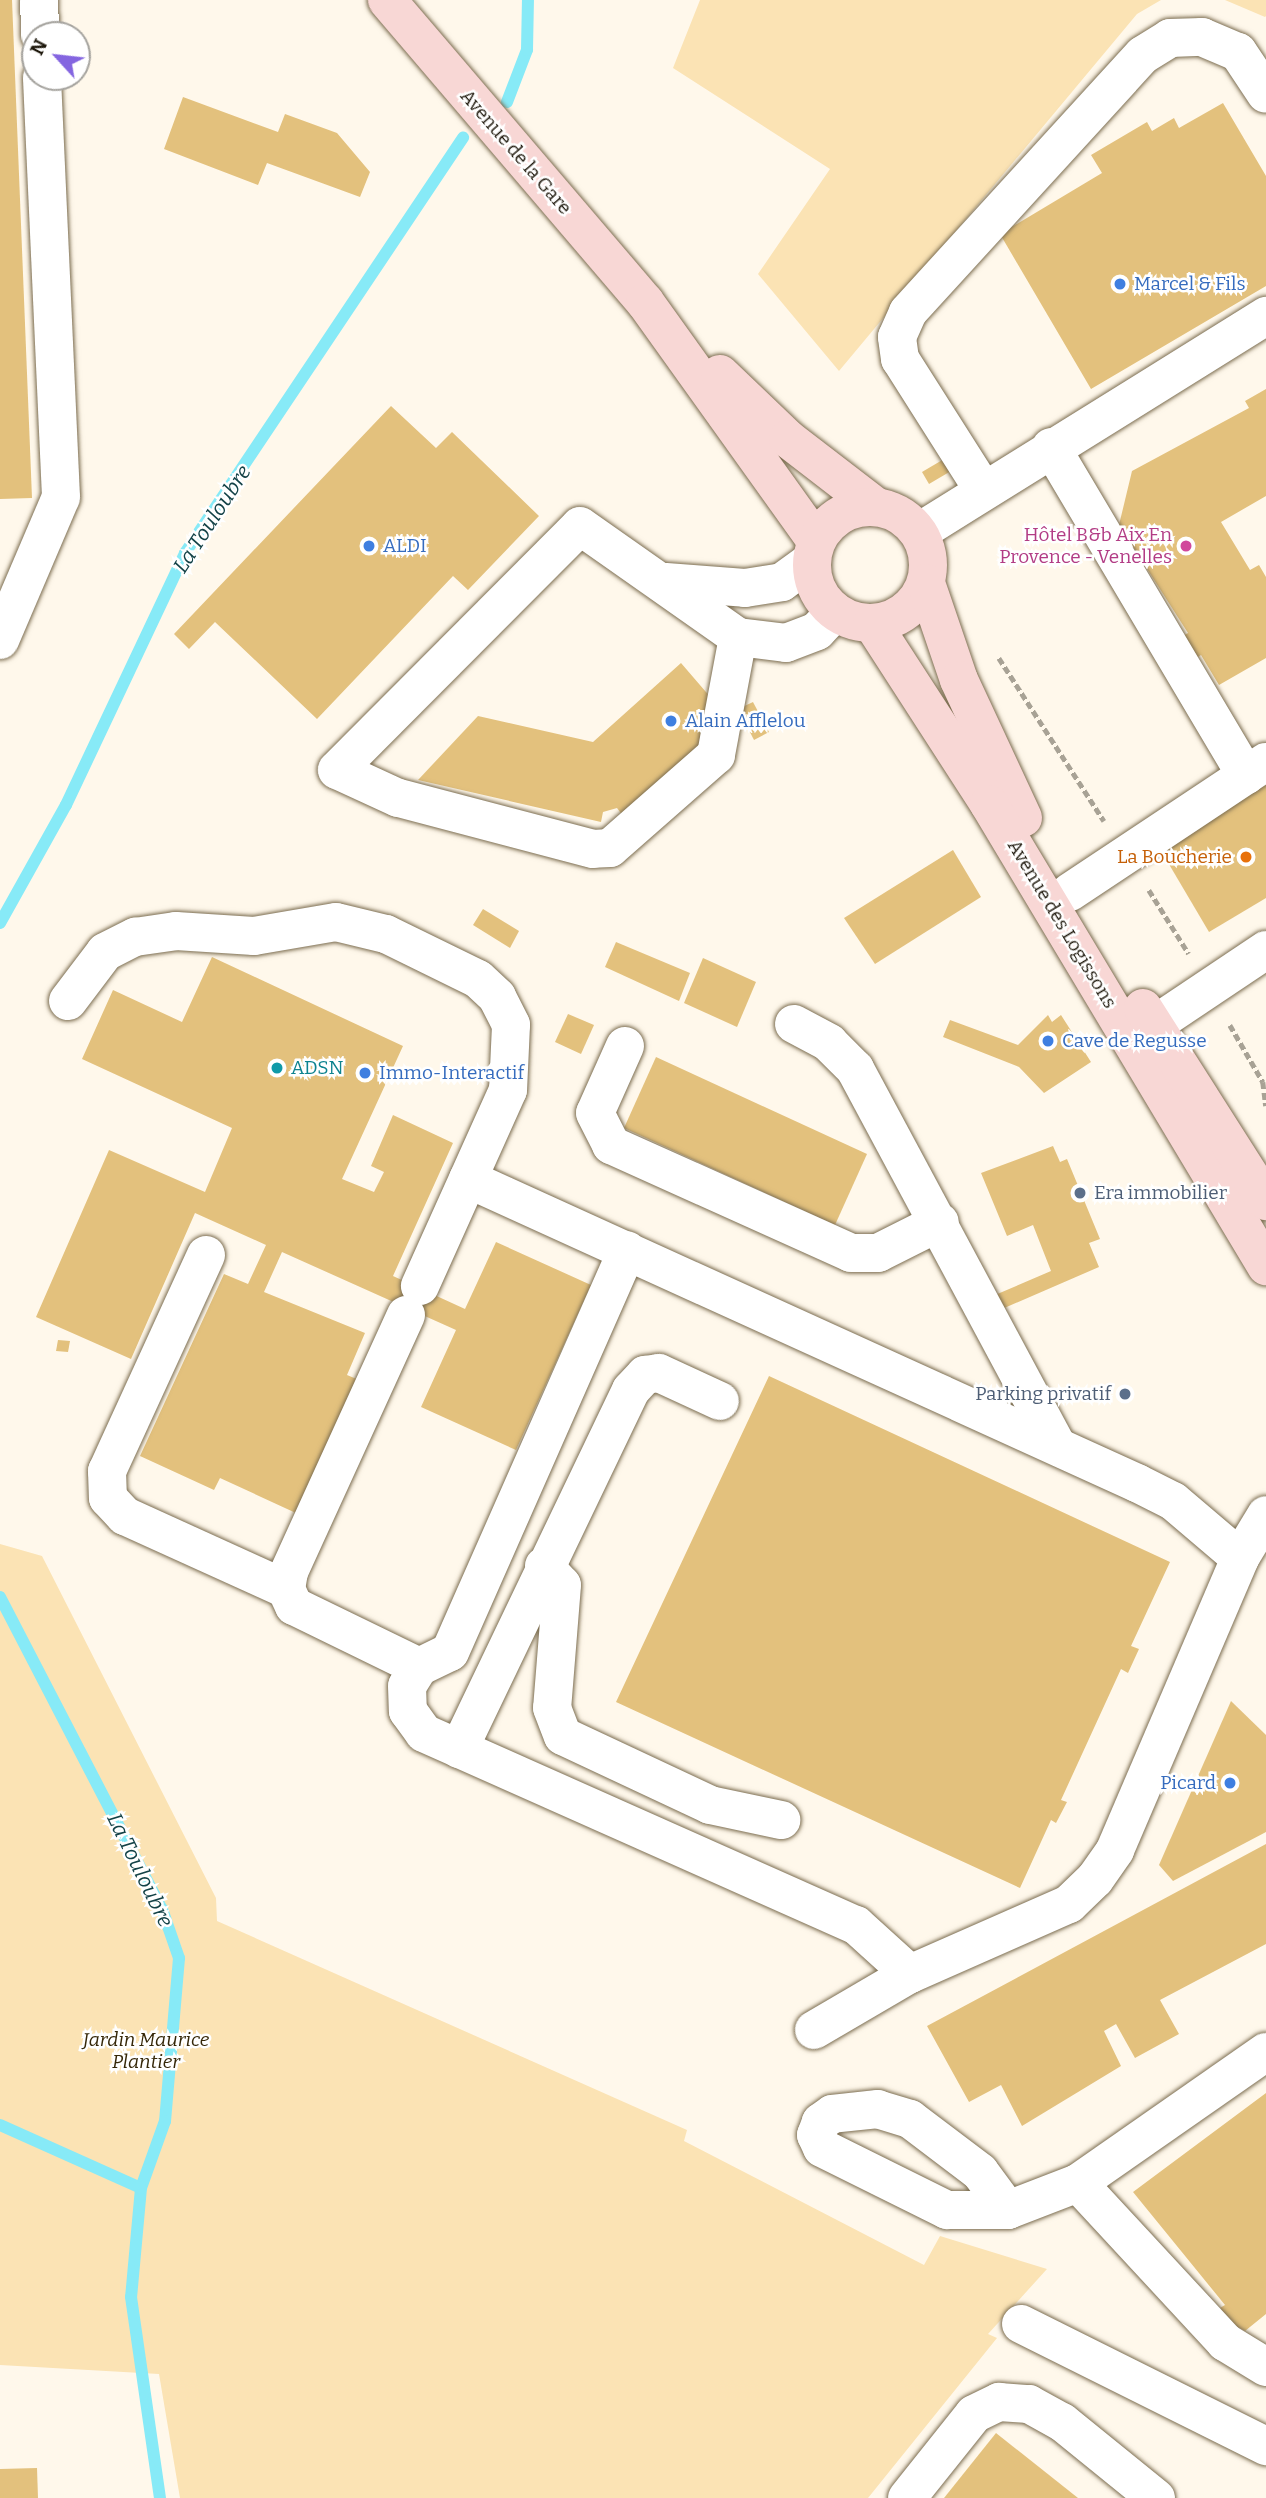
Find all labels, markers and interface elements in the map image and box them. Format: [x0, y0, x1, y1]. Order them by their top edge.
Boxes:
north arrow [21, 21, 91, 91]
text: N [25, 35, 52, 59]
street label: Avenue de la Gare [456, 85, 576, 219]
place label: Marcel & Fils [1134, 273, 1246, 295]
marker: Marcel & Fils [1112, 276, 1128, 292]
water label: La Touloubre [168, 460, 256, 578]
place label: Hôtel B&b Aix En Provence - Venelles [999, 524, 1172, 568]
place label: ALDI [383, 535, 427, 557]
marker: ALDI [361, 538, 377, 554]
marker: Hôtel B&b Aix En Provence - Venelles [1178, 538, 1194, 554]
place label: Alain Afflelou [685, 710, 806, 732]
marker: Alain Afflelou [663, 713, 679, 729]
street label: Avenue des Logissons [1003, 836, 1121, 1012]
place label: La Boucherie [1117, 846, 1232, 868]
marker: La Boucherie [1238, 849, 1254, 865]
place label: Cave de Regusse [1062, 1030, 1207, 1052]
marker: Cave de Regusse [1040, 1033, 1056, 1049]
place label: ADSN [291, 1057, 344, 1079]
marker: ADSN [269, 1060, 285, 1076]
place label: Immo-Interactif [379, 1062, 524, 1084]
marker: Immo-Interactif [357, 1065, 373, 1081]
place label: Era immobilier [1094, 1182, 1227, 1204]
marker: Era immobilier [1072, 1185, 1088, 1201]
place label: Parking privatif [975, 1383, 1111, 1405]
marker: Parking privatif [1117, 1386, 1133, 1402]
place label: Picard [1160, 1772, 1216, 1794]
marker: Picard [1222, 1775, 1238, 1791]
water label: La Touloubre [102, 1809, 178, 1931]
park label: Jardin Maurice Plantier [83, 2029, 209, 2073]

